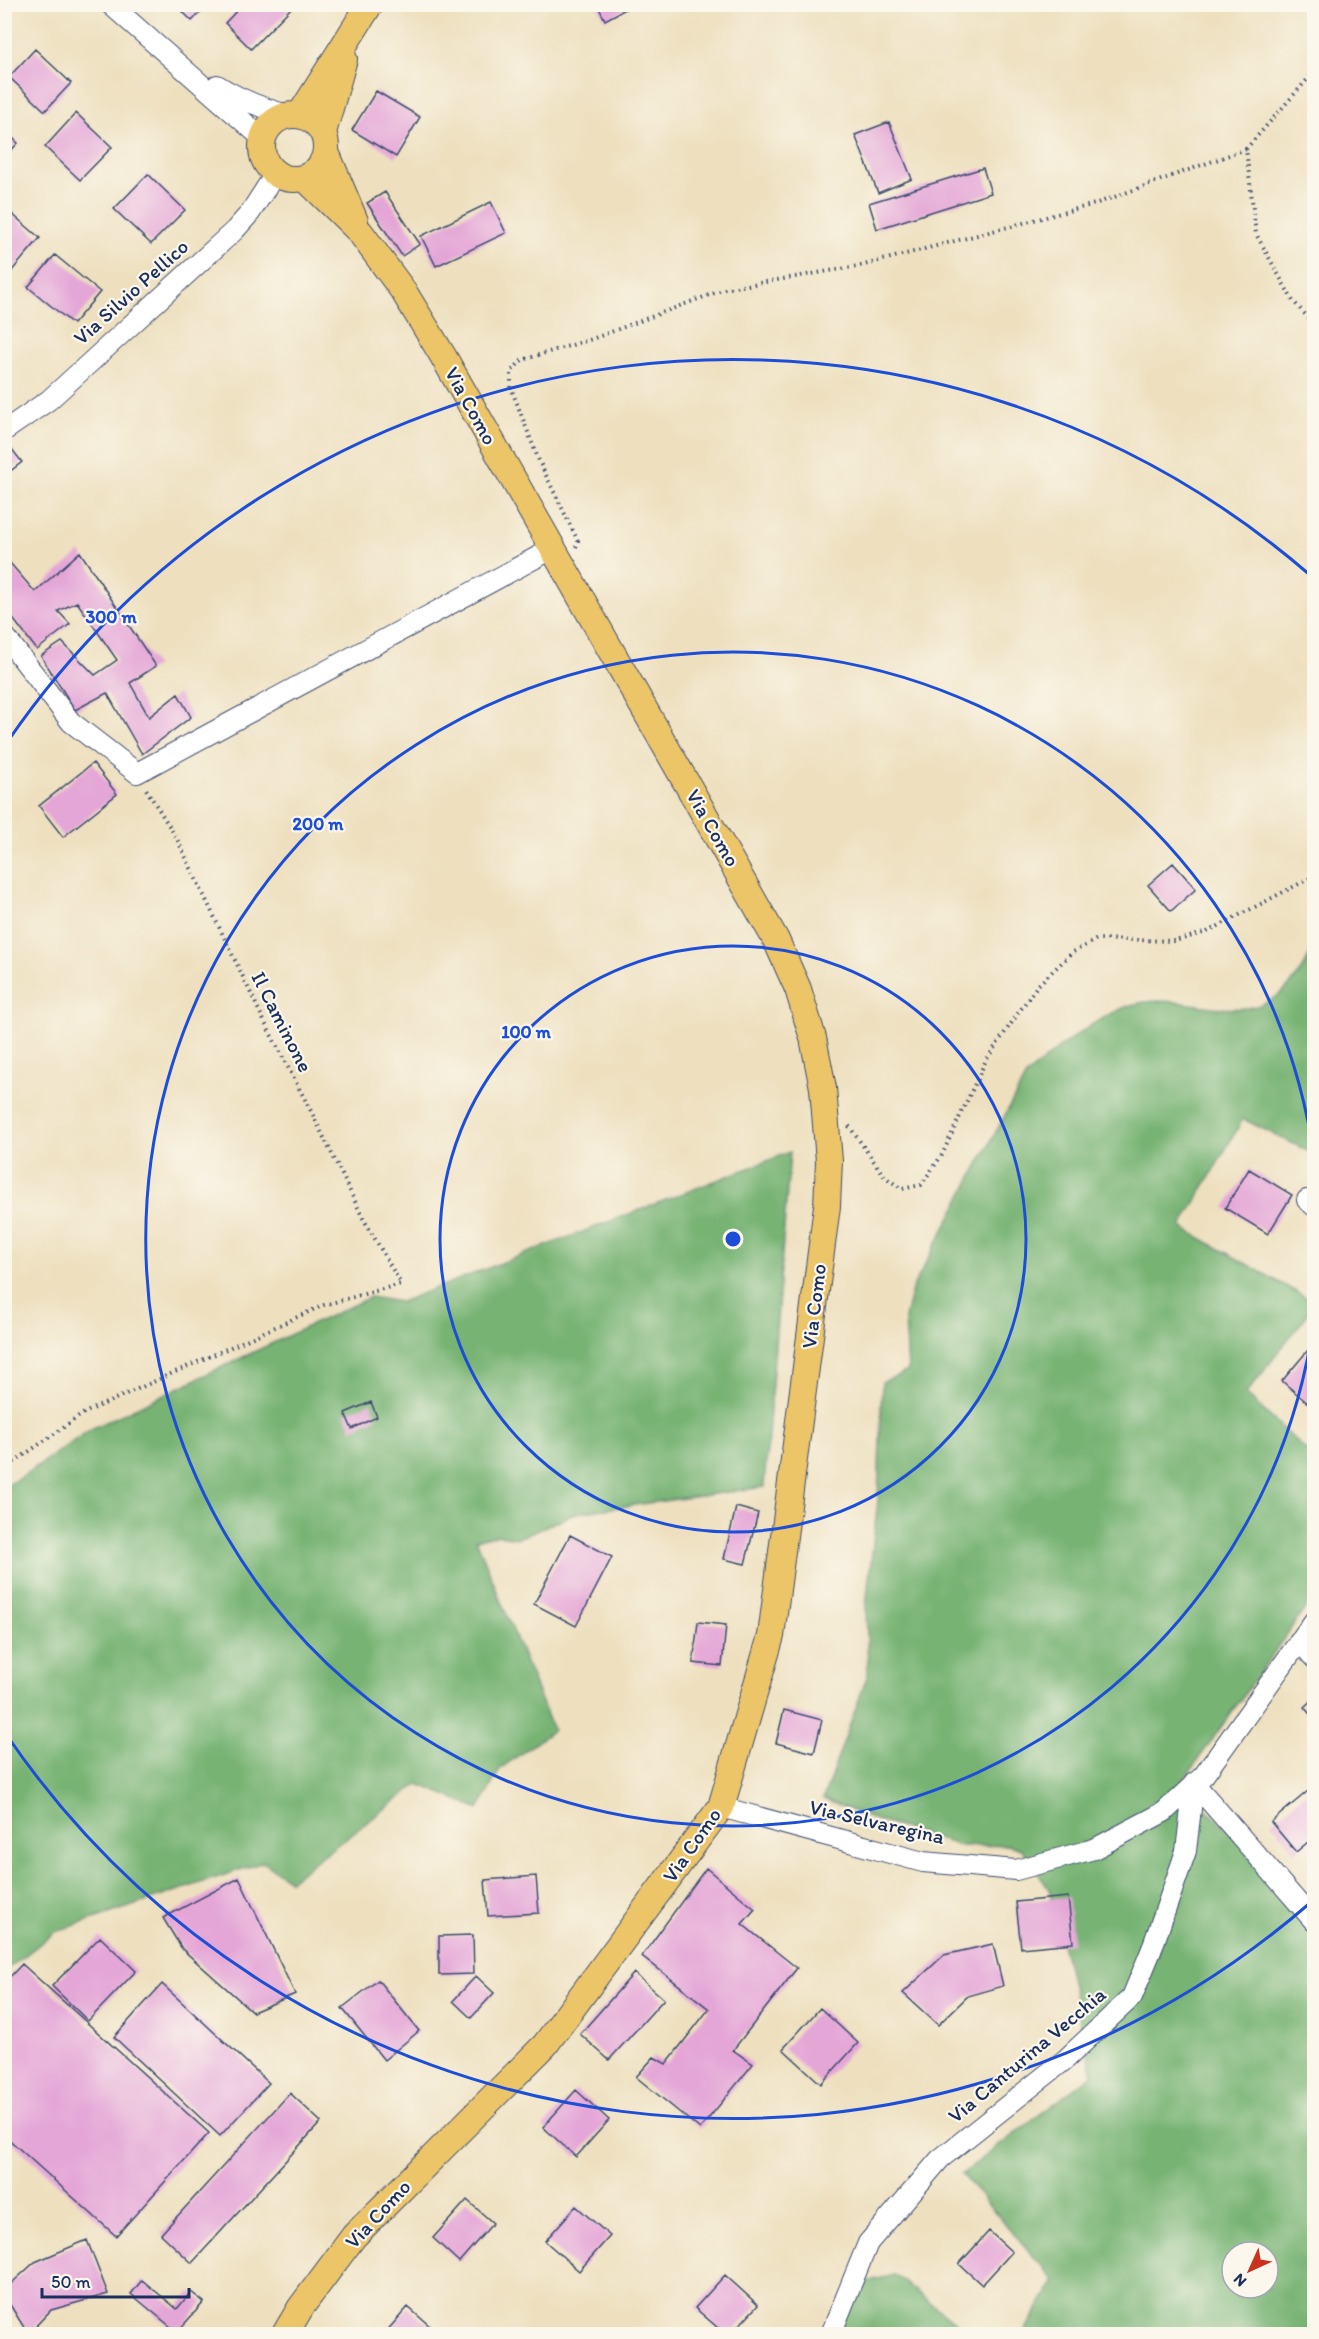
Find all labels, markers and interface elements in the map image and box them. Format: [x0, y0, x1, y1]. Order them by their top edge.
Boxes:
street label: Via Silvio Pellico [68, 233, 193, 350]
street label: Via Como [440, 362, 503, 449]
text: 300 m [85, 606, 137, 628]
street label: Via Como [681, 785, 746, 871]
text: 200 m [293, 813, 344, 835]
street label: Il Caminone [246, 967, 318, 1076]
text: 100 m [501, 1021, 552, 1043]
centre of rings [723, 1229, 743, 1249]
street label: Via Como [796, 1262, 831, 1350]
street label: Via Selvaregina [807, 1794, 947, 1849]
street label: Via Como [657, 1803, 726, 1887]
street label: Via Canturina Vecchia [943, 1981, 1111, 2128]
street label: Via Como [339, 2174, 416, 2253]
north arrow [1220, 2240, 1280, 2300]
scale bar [42, 2261, 189, 2299]
text: N [1229, 2270, 1250, 2291]
text: 50 m [51, 2271, 91, 2293]

